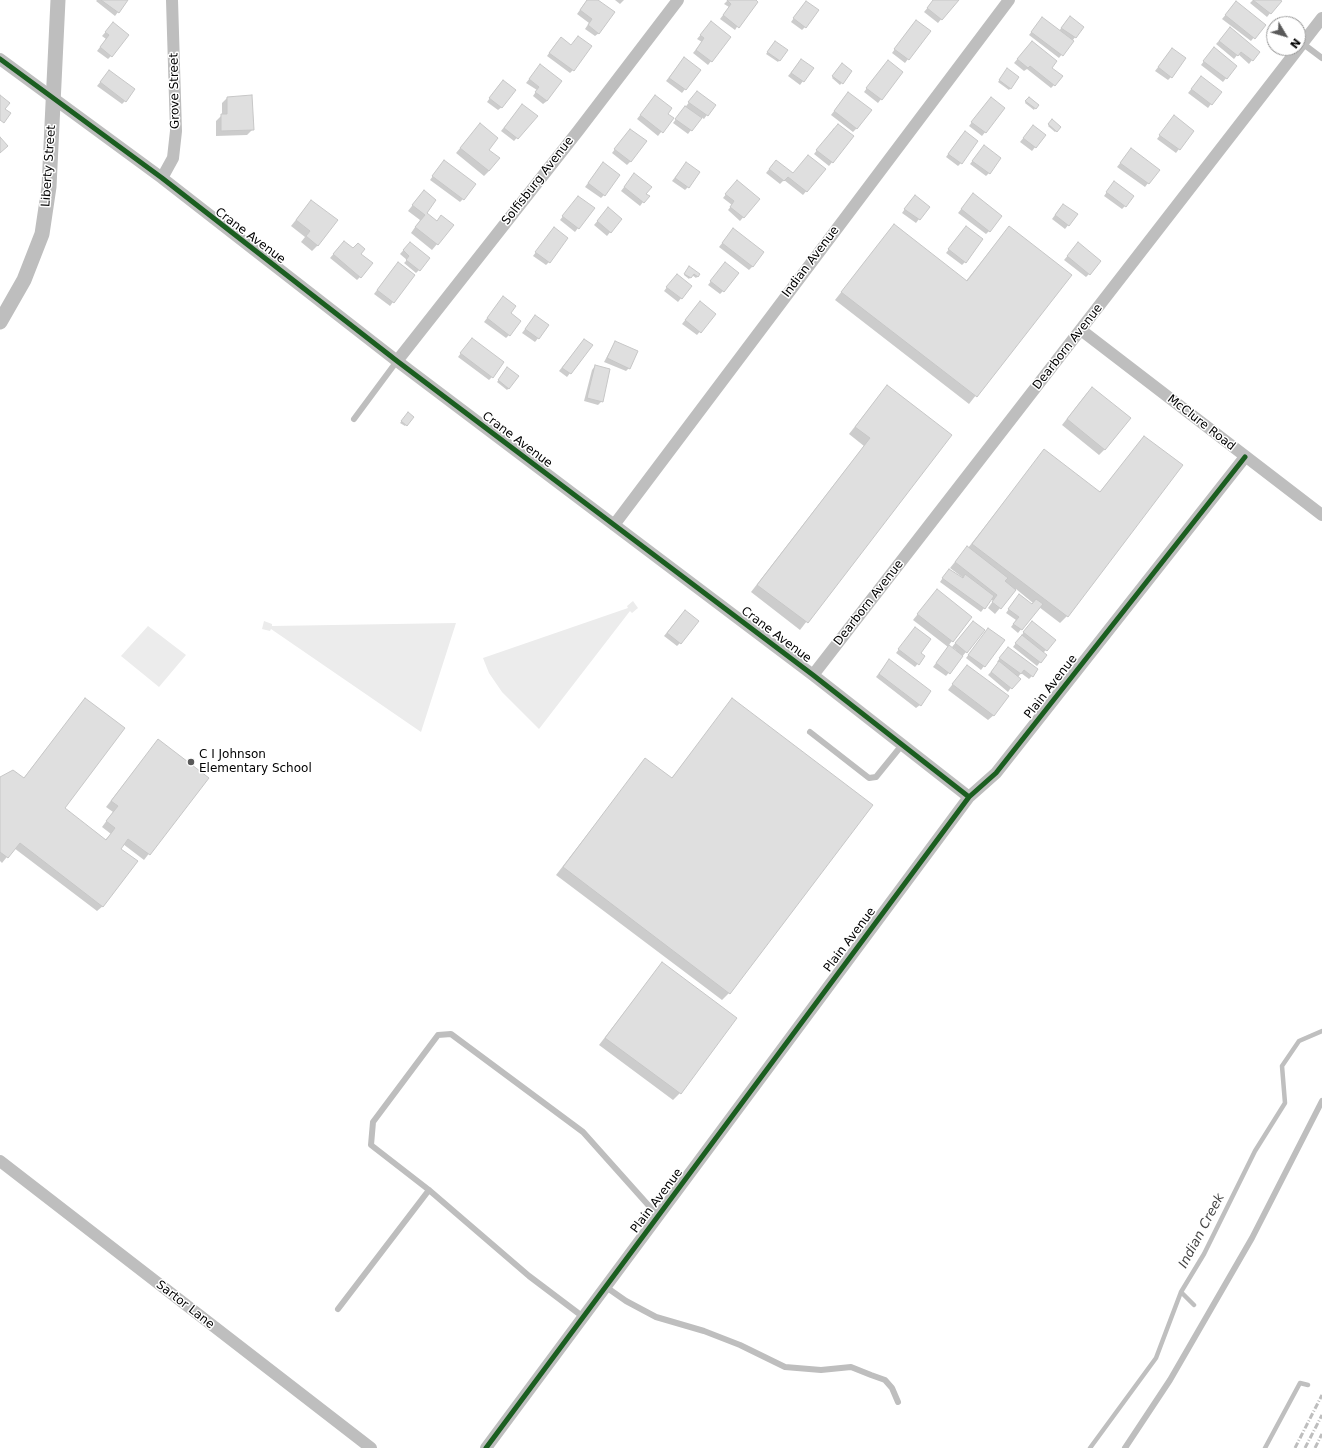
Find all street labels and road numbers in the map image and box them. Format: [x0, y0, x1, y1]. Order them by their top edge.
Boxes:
street label: Grove Street [167, 53, 183, 129]
street label: Liberty Street [39, 125, 59, 207]
street label: Solfisburg Avenue [499, 134, 577, 228]
street label: Crane Avenue [212, 205, 288, 267]
street label: Indian Avenue [780, 224, 842, 300]
street label: Dearborn Avenue [1030, 301, 1106, 393]
street label: McClure Road [1164, 392, 1238, 454]
street label: Crane Avenue [479, 409, 555, 471]
street label: Dearborn Avenue [831, 557, 907, 649]
street label: Crane Avenue [738, 604, 814, 666]
street label: Plain Avenue [1022, 652, 1080, 722]
street label: Plain Avenue [821, 905, 879, 975]
street label: Plain Avenue [628, 1166, 686, 1236]
street label: Sartor Lane [153, 1278, 217, 1332]

